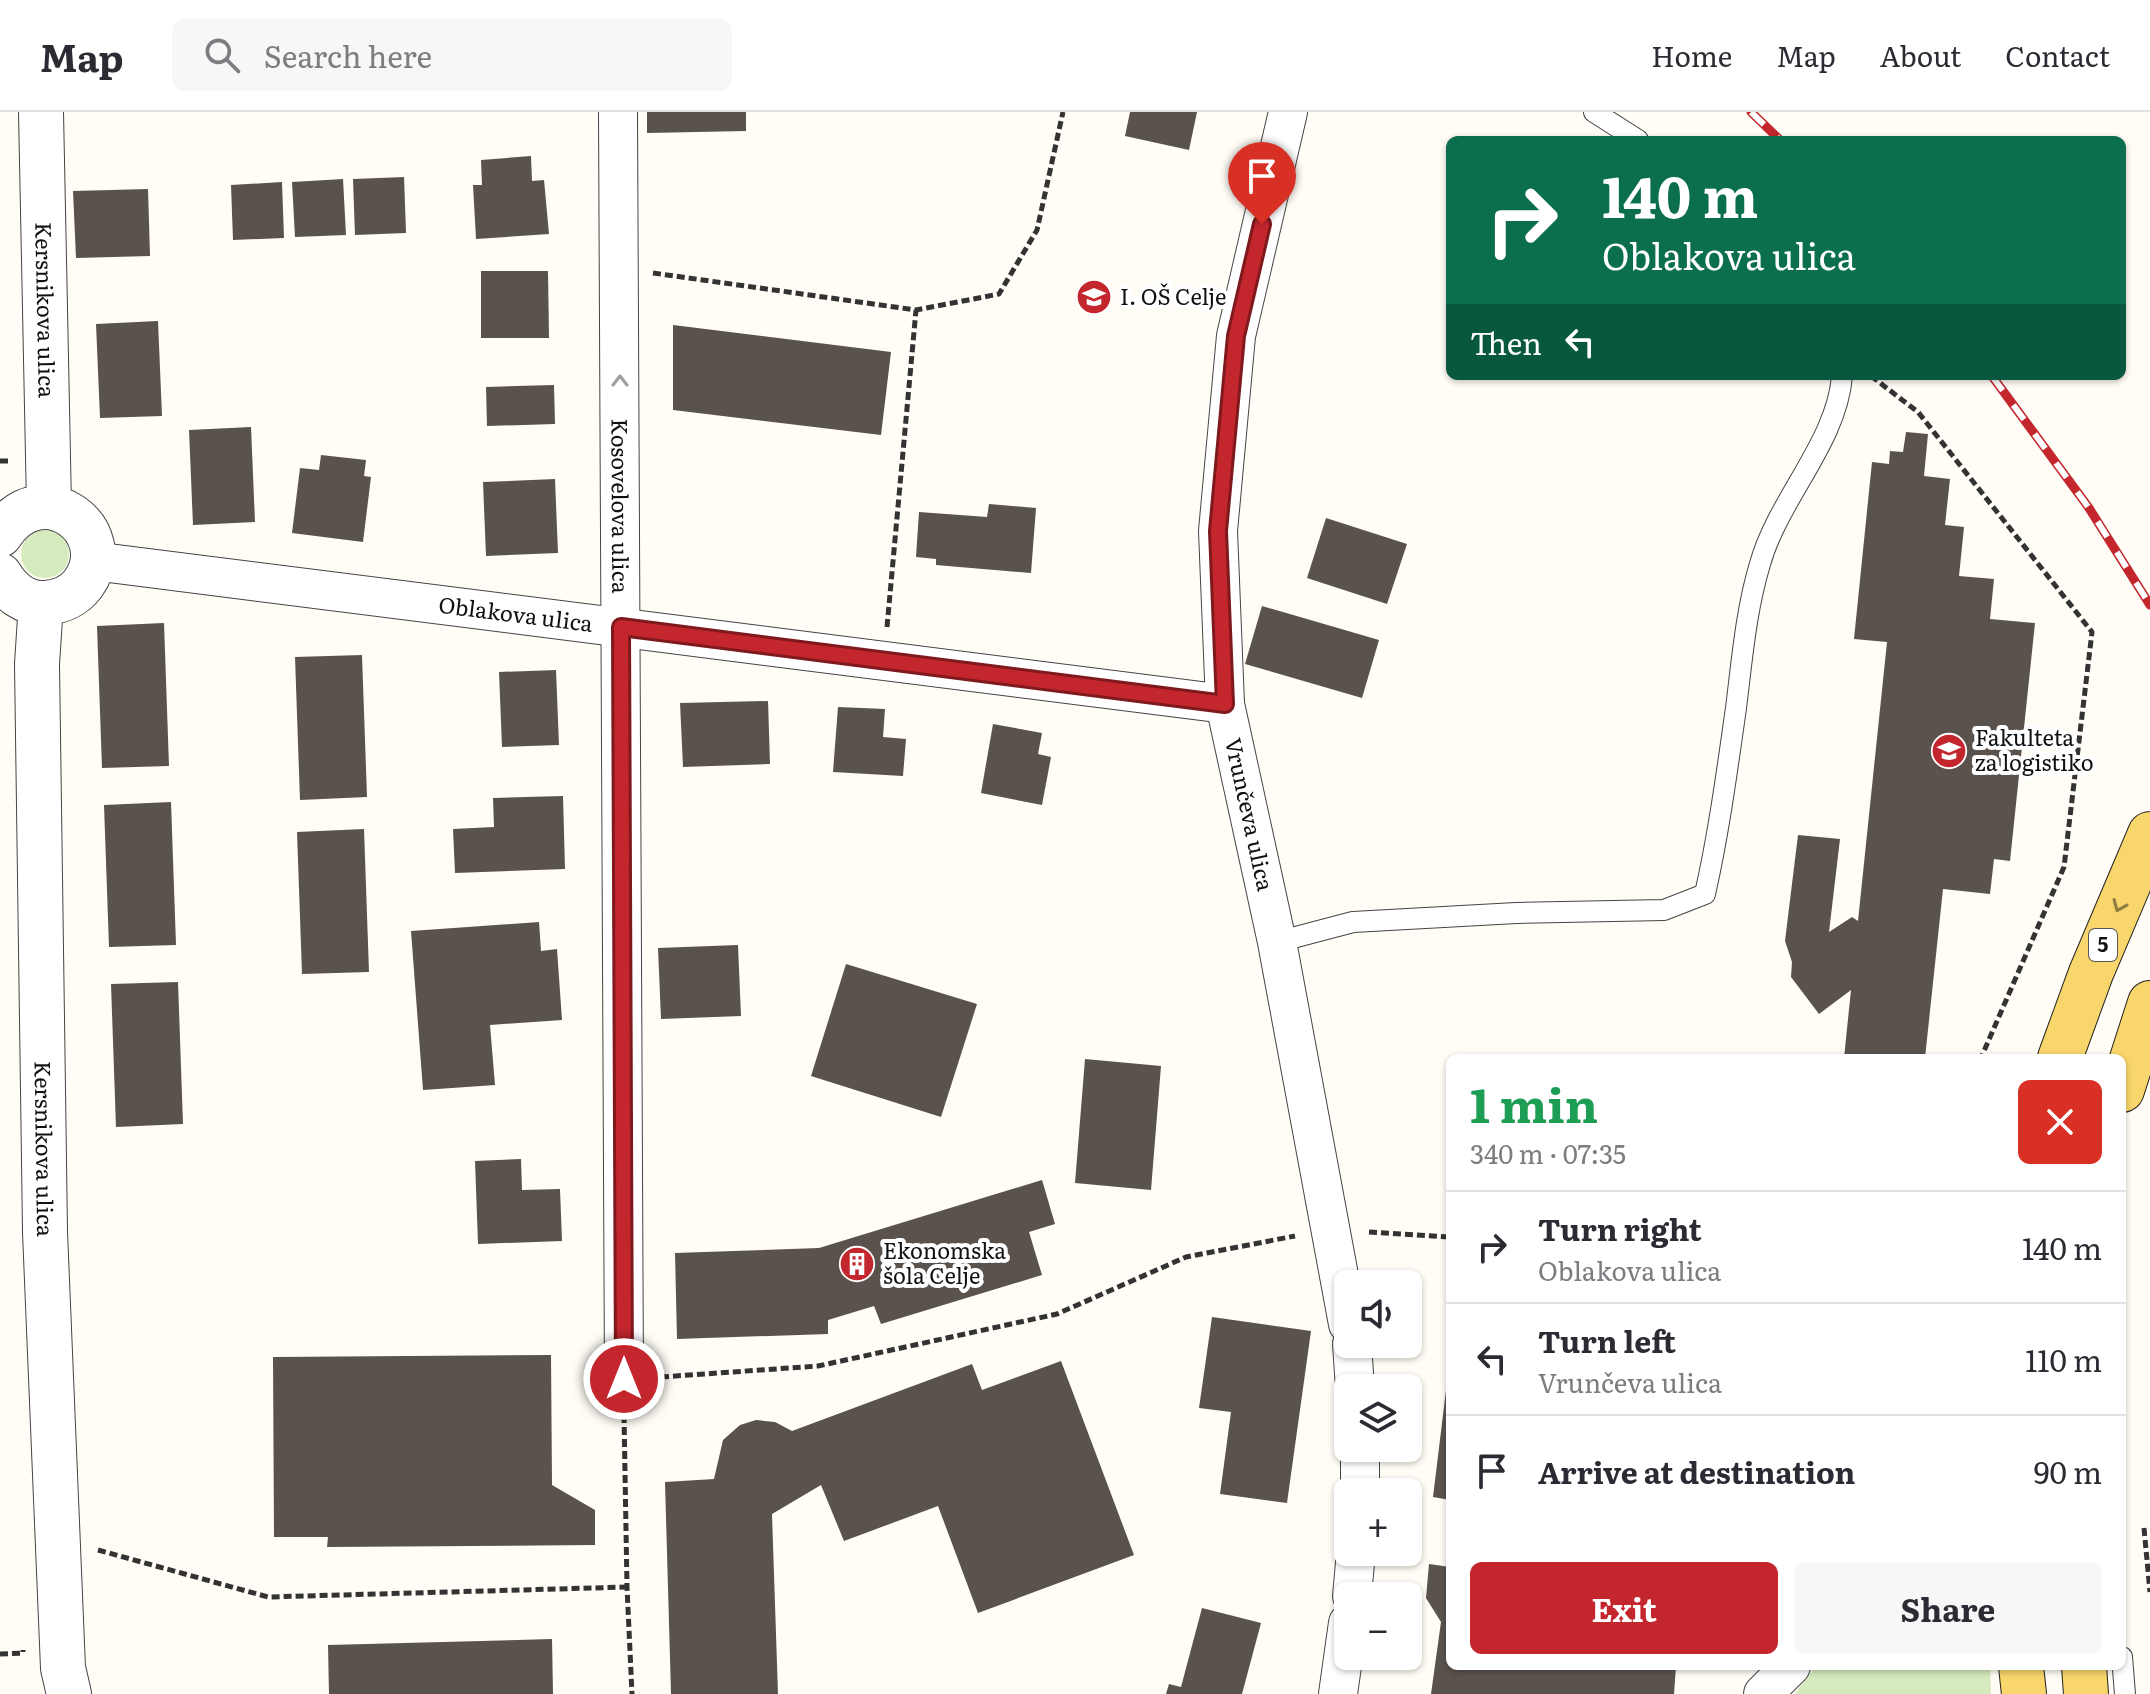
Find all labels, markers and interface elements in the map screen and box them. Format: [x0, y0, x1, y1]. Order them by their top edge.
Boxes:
search box [172, 19, 732, 91]
text: Map [40, 27, 124, 84]
icon: search [200, 33, 244, 77]
text: Search here [264, 33, 432, 77]
text: Home [1651, 34, 1732, 76]
text: Map [1776, 34, 1836, 76]
text: About [1880, 34, 1961, 76]
text: Contact [2005, 34, 2110, 76]
pin [1228, 142, 1296, 224]
text: 140 m [1602, 152, 1758, 235]
icon: arrive [1240, 154, 1284, 198]
icon: right [1470, 168, 1574, 272]
street label: Kersnikova ulica [28, 222, 65, 398]
text: Oblakova ulica [1602, 228, 1856, 281]
school or university icon: I. OŠ Celje [1075, 278, 1113, 316]
place label: I. OŠ Celje [1120, 279, 1226, 312]
text: Then [1470, 320, 1542, 364]
icon: left [1558, 320, 1602, 364]
one-way arrow [611, 374, 629, 387]
street label: Kosovelova ulica [604, 418, 638, 594]
street label: Oblakova ulica [437, 587, 595, 639]
place label: Fakulteta za logistiko [1975, 720, 2094, 778]
school or university icon: Fakulteta za logistiko [1930, 732, 1968, 770]
street label: Vrunčeva ulica [1218, 735, 1283, 894]
one-way arrow [2113, 898, 2129, 912]
road number: 5 [2089, 929, 2117, 961]
street label: Kersnikova ulica [28, 1061, 63, 1237]
text: 1 min [1470, 1067, 1598, 1138]
button: close [2018, 1080, 2102, 1164]
text: 340 m · 07:35 [1470, 1133, 1626, 1172]
text: Turn right [1538, 1206, 1702, 1250]
icon: right [1470, 1225, 1514, 1269]
text: 140 m [2022, 1225, 2102, 1269]
place label: Ekonomska šola Celje [883, 1233, 1006, 1291]
building icon: Ekonomska šola Celje [838, 1245, 876, 1283]
text: Oblakova ulica [1538, 1250, 1721, 1289]
map controls [1334, 1270, 1422, 1670]
button: sound [1334, 1270, 1422, 1358]
text: Turn left [1538, 1318, 1676, 1362]
position arrow [582, 1337, 666, 1421]
icon: left [1470, 1337, 1514, 1381]
text: 110 m [2025, 1337, 2102, 1381]
text: Vrunčeva ulica [1538, 1362, 1722, 1401]
button: layers [1334, 1374, 1422, 1462]
icon: arrive [1470, 1449, 1514, 1493]
text: Arrive at destination [1538, 1449, 1855, 1493]
text: 90 m [2034, 1449, 2102, 1493]
button: + [1334, 1478, 1422, 1566]
button: Exit [1470, 1562, 1778, 1654]
button: Share [1794, 1562, 2102, 1654]
button: − [1334, 1582, 1422, 1670]

